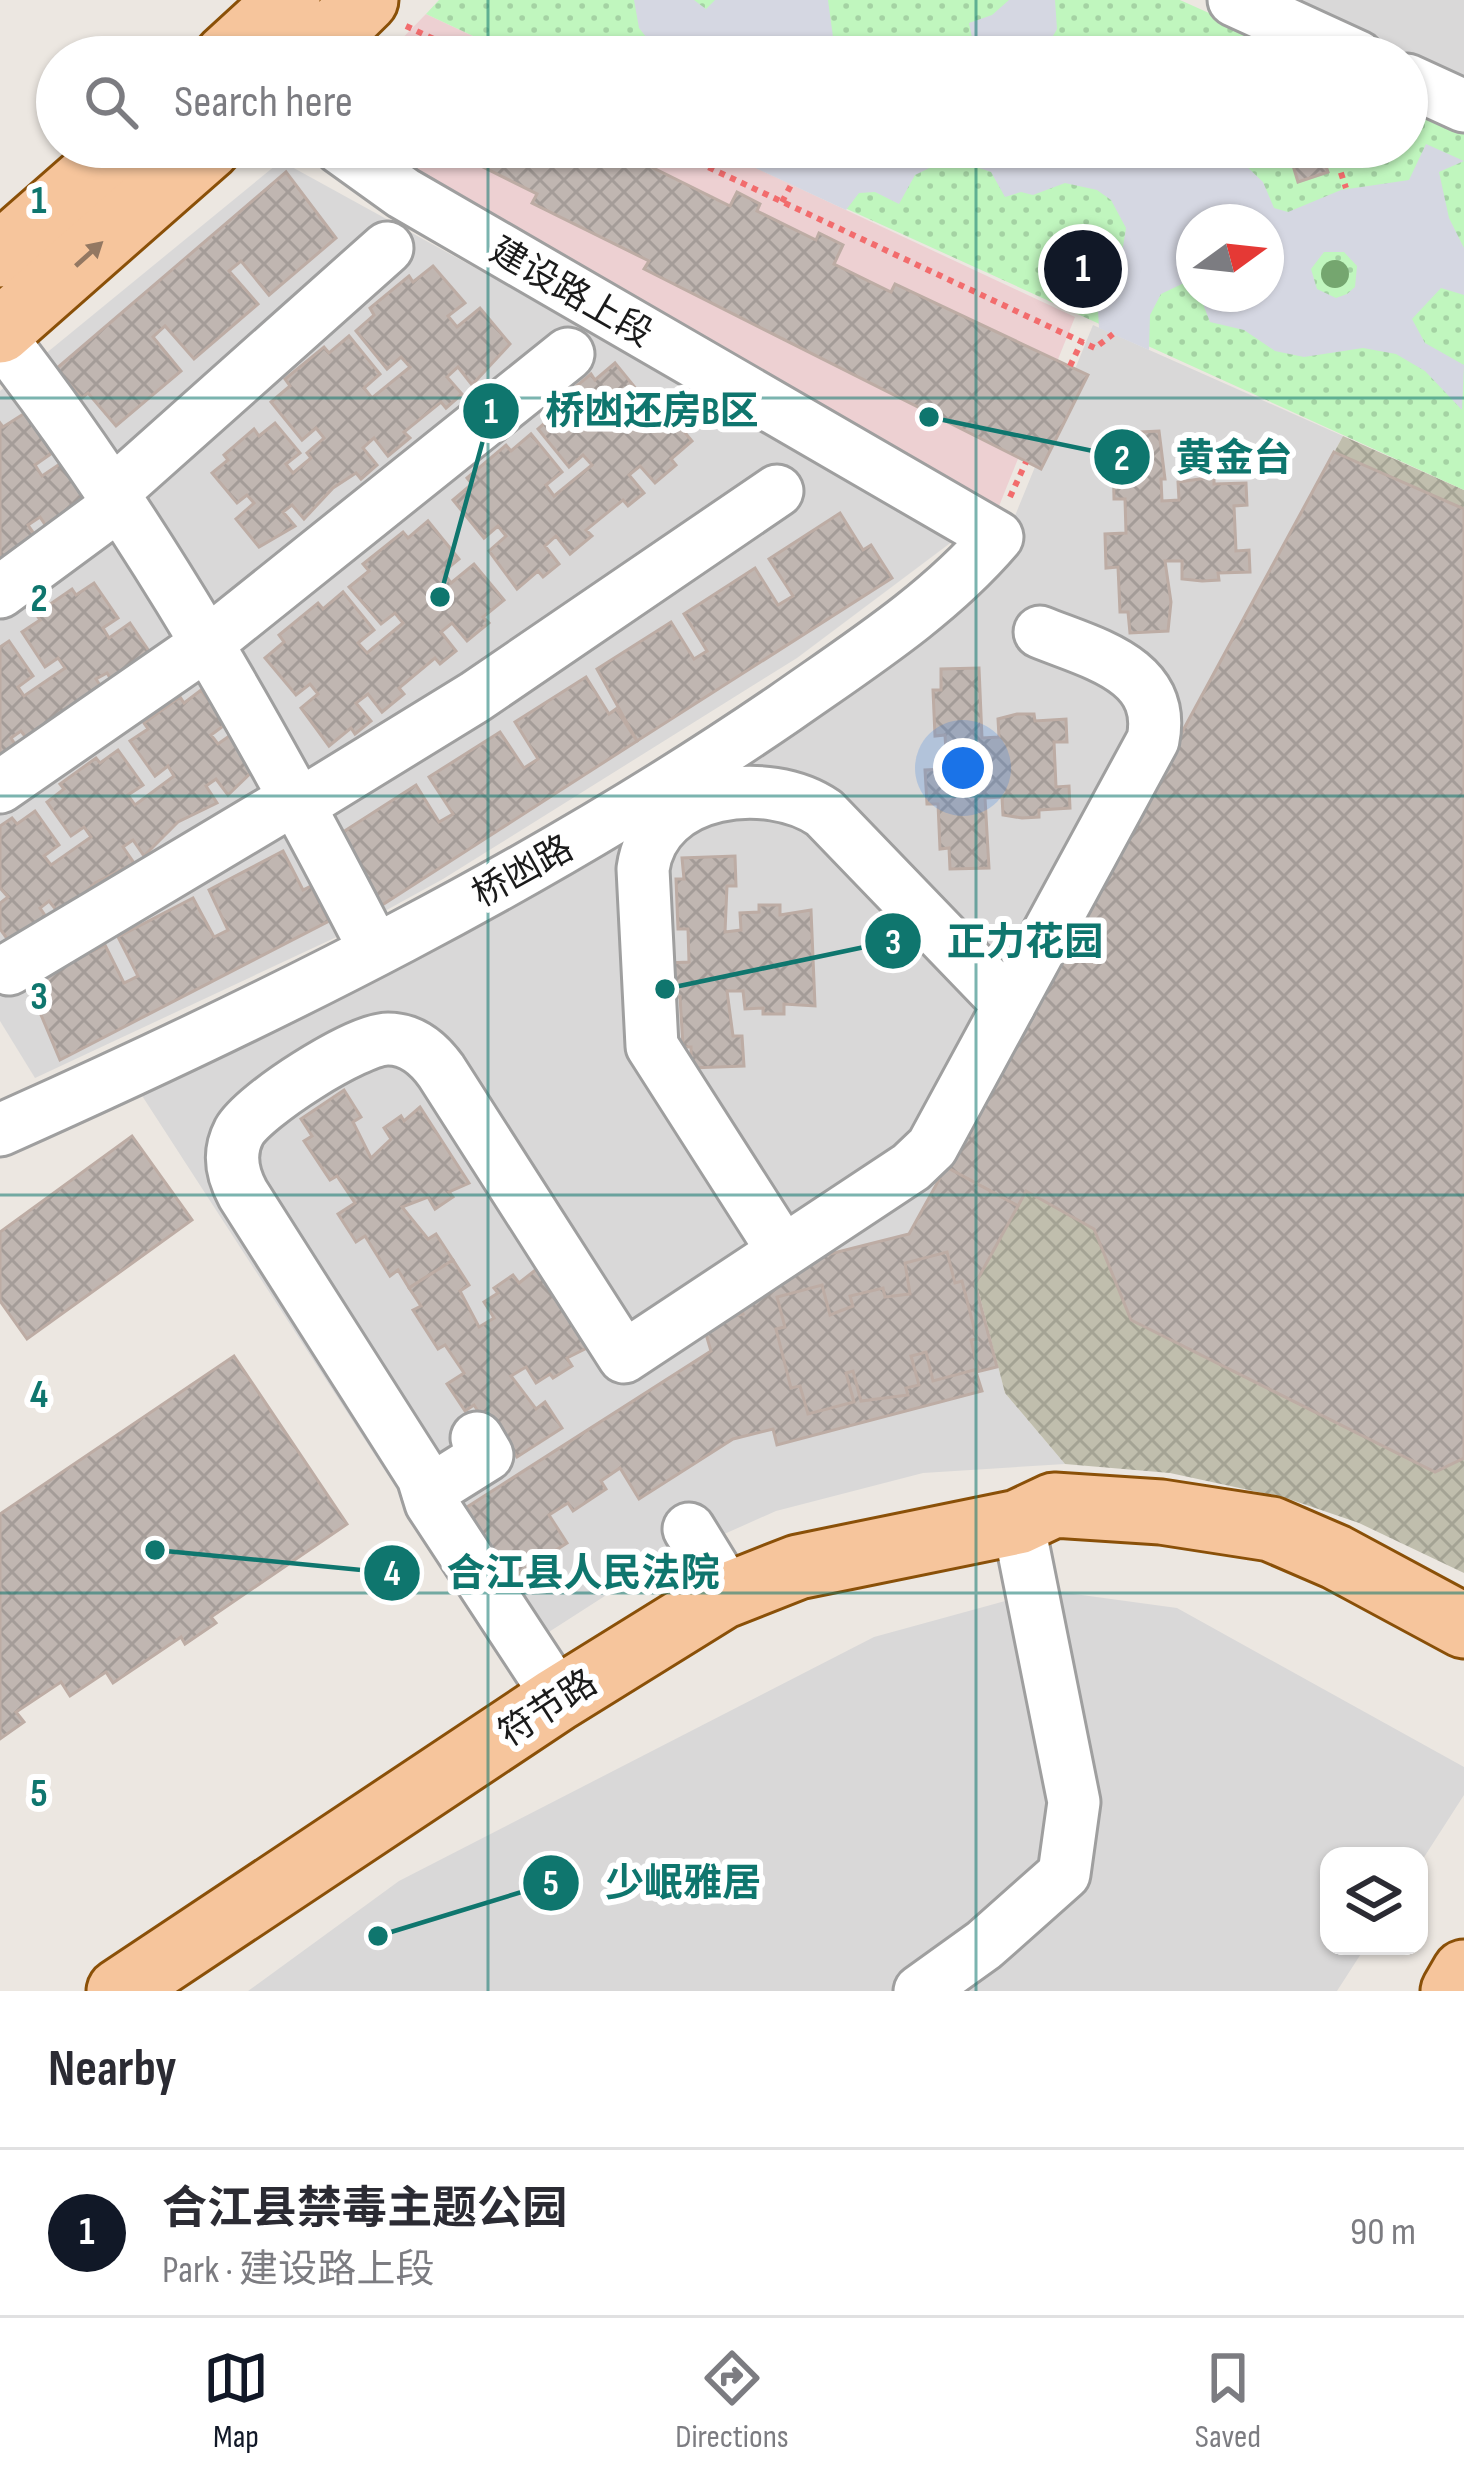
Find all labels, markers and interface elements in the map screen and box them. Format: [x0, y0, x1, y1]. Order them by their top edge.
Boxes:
search box [36, 36, 1428, 168]
icon: search [78, 69, 144, 135]
text: Search here [174, 75, 353, 130]
text: 1 [31, 178, 47, 225]
north arrow [1176, 204, 1284, 312]
pin: 1 [1044, 224, 1122, 314]
street label: 建设路上段 [482, 230, 659, 357]
one-way arrow [74, 241, 103, 268]
callout: 桥凼还房B区 [461, 373, 783, 448]
text: 桥凼还房B区 [545, 389, 759, 436]
text: 1 [484, 391, 498, 434]
callout: 黄金台 [1092, 420, 1317, 495]
text: 黄金台 [1175, 436, 1293, 483]
text: 2 [1114, 438, 1130, 481]
text: 2 [30, 576, 48, 623]
your location [933, 738, 993, 798]
street label: 桥凼路 [466, 827, 581, 917]
callout: 正力花园 [863, 904, 1127, 979]
text: 正力花园 [947, 920, 1103, 967]
text: 3 [885, 922, 901, 965]
text: 3 [30, 974, 48, 1021]
text: 4 [30, 1372, 48, 1419]
callout: 合江县人民法院 [362, 1535, 743, 1610]
text: 合江县人民法院 [446, 1551, 720, 1598]
text: 4 [384, 1553, 401, 1596]
street label: 符节路 [491, 1662, 605, 1757]
text: 5 [30, 1771, 48, 1818]
callout: 少岷雅居 [521, 1845, 785, 1920]
map controls [1320, 1847, 1428, 1955]
button: layers [1320, 1847, 1428, 1955]
text: 少岷雅居 [605, 1861, 761, 1908]
text: 5 [543, 1863, 559, 1906]
text: Nearby [48, 2039, 177, 2100]
text: 合江县禁毒主题公园 [162, 2182, 567, 2237]
text: 1 [79, 2209, 95, 2256]
text: 90 m [1350, 2209, 1416, 2256]
text: Park · 建设路上段 [162, 2247, 434, 2294]
tab: Map [203, 2345, 269, 2457]
tab: Directions [675, 2345, 789, 2457]
tab: Saved [1195, 2345, 1261, 2457]

